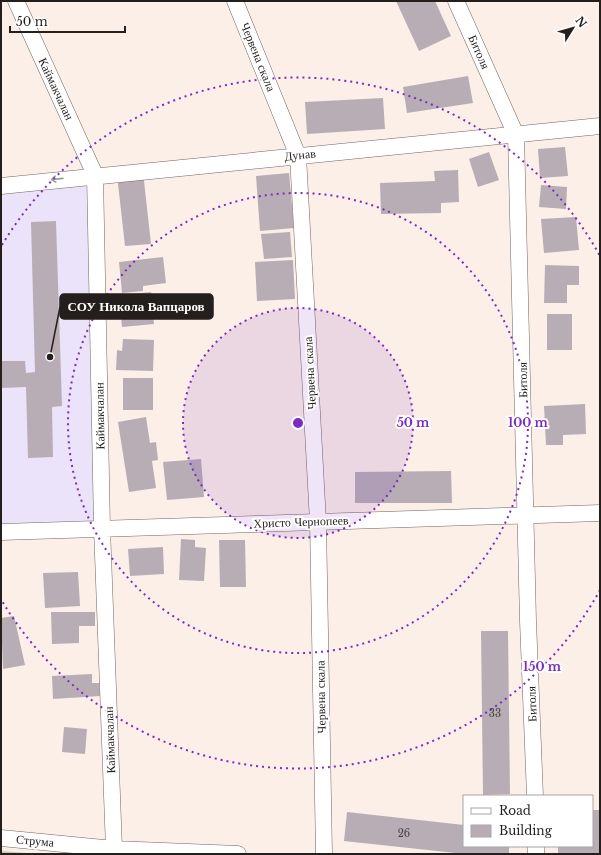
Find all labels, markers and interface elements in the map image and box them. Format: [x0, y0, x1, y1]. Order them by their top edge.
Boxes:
scale bar [10, 8, 125, 34]
north arrow [553, 8, 593, 48]
text: 50 m [16, 14, 48, 29]
text: N [572, 14, 590, 31]
street label: Червена скала [238, 20, 279, 94]
street label: Битоля [465, 32, 494, 72]
street label: Каймакчалан [35, 55, 78, 123]
street label: Дунав [283, 145, 317, 164]
one-way arrow [51, 176, 64, 183]
callout: СОУ Никола Вапцаров [60, 294, 213, 319]
text: СОУ Никола Вапцаров [67, 298, 205, 315]
street label: Червена скала [300, 336, 319, 410]
street label: Битоля [515, 362, 530, 398]
street label: Каймакчалан [91, 382, 108, 450]
text: 50 m [397, 415, 430, 430]
text: 100 m [508, 415, 549, 430]
centre of rings [291, 416, 305, 430]
street label: Христо Чернопеев [253, 512, 349, 531]
text: 150 m [523, 659, 562, 674]
street label: Червена скала [312, 660, 329, 734]
street label: Битоля [523, 685, 540, 722]
street label: Каймакчалан [101, 706, 118, 774]
house number: 33 [489, 707, 501, 720]
legend [463, 795, 593, 847]
text: Road [499, 803, 531, 818]
text: Building [499, 823, 553, 838]
house number: 26 [398, 827, 410, 840]
street label: Струма [16, 831, 55, 850]

